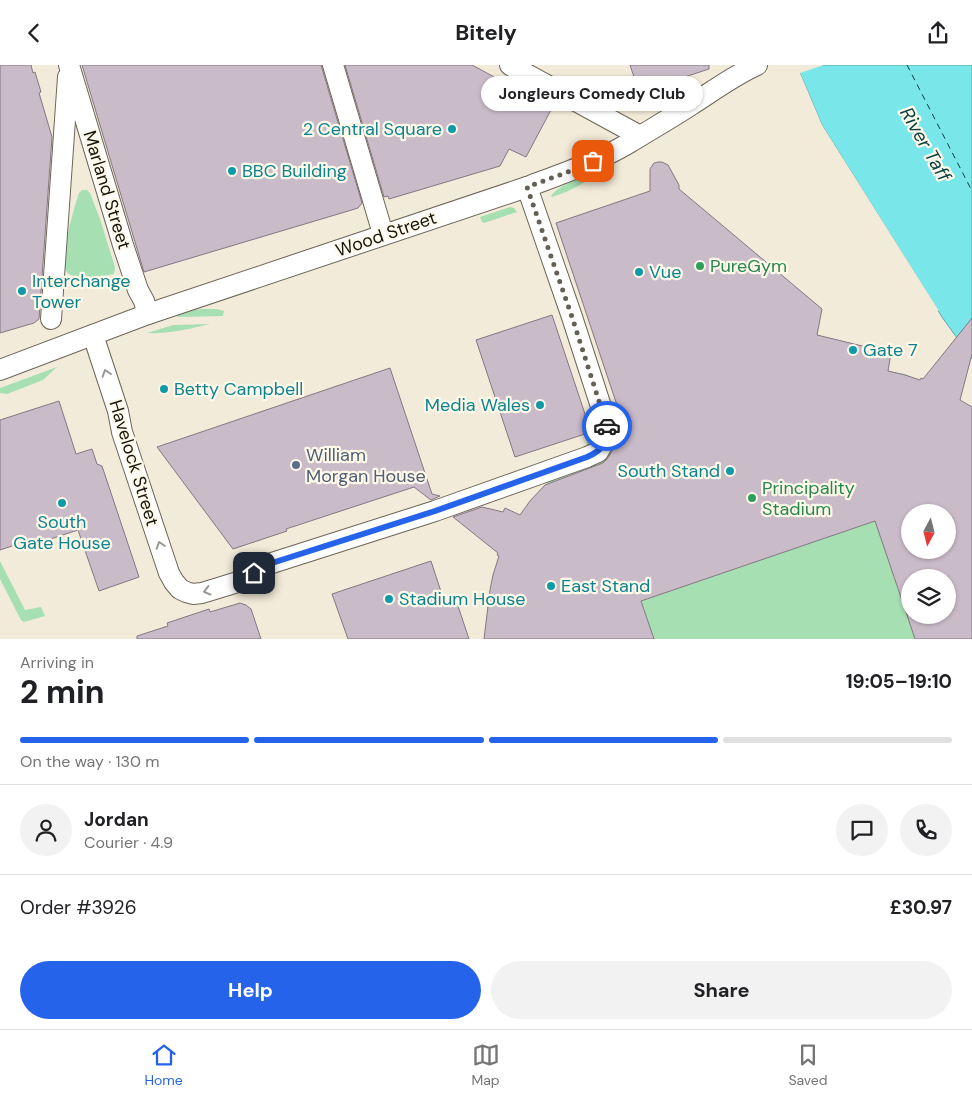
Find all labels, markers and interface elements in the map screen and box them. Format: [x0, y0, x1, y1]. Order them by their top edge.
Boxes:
text: Bitely [455, 18, 517, 47]
icon: back [20, 19, 48, 47]
icon: share [924, 19, 952, 47]
callout: Jongleurs Comedy Club [482, 76, 704, 111]
text: Jongleurs Comedy Club [499, 83, 685, 104]
water label: River Taff [894, 103, 958, 187]
place label: 2 Central Square [303, 117, 442, 141]
marker: 2 Central Square [446, 123, 458, 135]
street label: Marland Street [78, 128, 136, 252]
pin [572, 140, 614, 182]
icon: bag [579, 147, 607, 175]
place label: BBC Building [242, 159, 347, 183]
marker: BBC Building [226, 165, 238, 177]
street label: Wood Street [332, 206, 440, 262]
place label: PureGym [710, 254, 787, 278]
place label: Vue [649, 260, 681, 284]
marker: PureGym [694, 260, 706, 272]
marker: Vue [633, 266, 645, 278]
place label: Interchange Tower [32, 269, 131, 314]
marker: Interchange Tower [16, 285, 28, 297]
place label: Gate 7 [863, 338, 918, 362]
marker: Gate 7 [847, 344, 859, 356]
one-way arrow [101, 370, 111, 378]
place label: Betty Campbell [174, 377, 303, 401]
marker: Betty Campbell [158, 383, 170, 395]
place label: Media Wales [425, 393, 530, 417]
street label: Havelock Street [103, 397, 165, 529]
marker: Media Wales [534, 399, 546, 411]
courier [582, 401, 632, 451]
icon: car [593, 412, 621, 440]
place label: William Morgan House [306, 443, 426, 488]
marker: William Morgan House [290, 459, 302, 471]
place label: South Stand [617, 459, 720, 483]
marker: South Stand [724, 465, 736, 477]
place label: Principality Stadium [762, 476, 855, 521]
marker: Principality Stadium [746, 492, 758, 504]
marker: South Gate House [56, 497, 68, 509]
north arrow [901, 504, 956, 559]
map controls [901, 504, 956, 624]
place label: South Gate House [13, 510, 111, 555]
one-way arrow [155, 541, 165, 550]
pin [233, 552, 275, 594]
icon: home [240, 559, 268, 587]
button: layers [901, 569, 956, 624]
place label: East Stand [561, 574, 650, 598]
marker: East Stand [545, 580, 557, 592]
one-way arrow [202, 585, 211, 596]
place label: Stadium House [399, 587, 526, 611]
marker: Stadium House [383, 593, 395, 605]
text: Arriving in [20, 652, 94, 673]
text: 19:05–19:10 [846, 669, 952, 694]
text: 2 min [20, 671, 105, 713]
text: On the way · 130 m [20, 751, 160, 772]
button: person [20, 804, 72, 856]
button: chat [836, 804, 888, 856]
button: phone [900, 804, 952, 856]
text: Jordan [84, 807, 149, 832]
text: Courier · 4.9 [84, 832, 173, 853]
text: Order #3926 [20, 895, 137, 920]
text: £30.97 [890, 895, 952, 920]
button: Help [20, 961, 481, 1019]
button: Share [491, 961, 952, 1019]
tab: Home [144, 1041, 183, 1089]
tab: Map [471, 1041, 500, 1089]
tab: Saved [788, 1041, 828, 1089]

